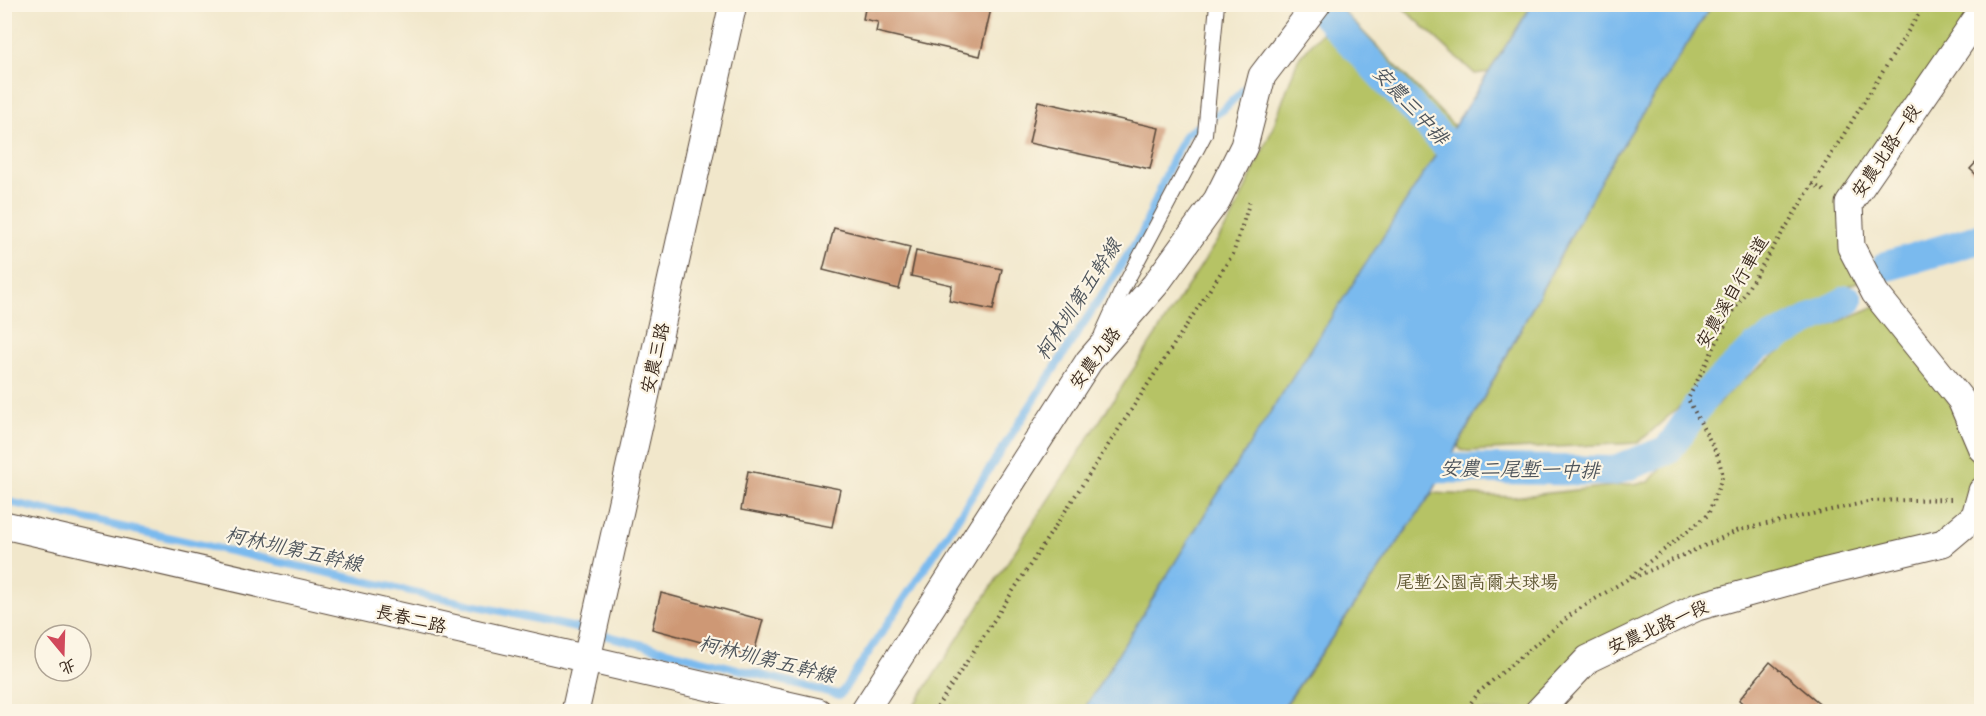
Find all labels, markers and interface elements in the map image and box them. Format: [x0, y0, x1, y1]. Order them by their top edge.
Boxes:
water label: 安農三中排 [1367, 60, 1456, 152]
street label: 安農北路一段 [1846, 100, 1926, 202]
street label: 安農溪自行車道 [1690, 231, 1774, 353]
water label: 柯林圳第五幹線 [1029, 232, 1128, 365]
street label: 安農三路 [635, 320, 675, 396]
street label: 安農九路 [1064, 322, 1126, 394]
water label: 安農二尾塹一中排 [1440, 455, 1602, 483]
water label: 柯林圳第五幹線 [223, 521, 366, 578]
park label: 尾塹公園高爾夫球場 [1396, 570, 1558, 594]
street label: 安農北路一段 [1604, 594, 1712, 660]
street label: 長春二路 [373, 599, 449, 639]
north arrow [33, 623, 93, 683]
water label: 柯林圳第五幹線 [696, 629, 839, 689]
text: 北 [57, 654, 79, 679]

